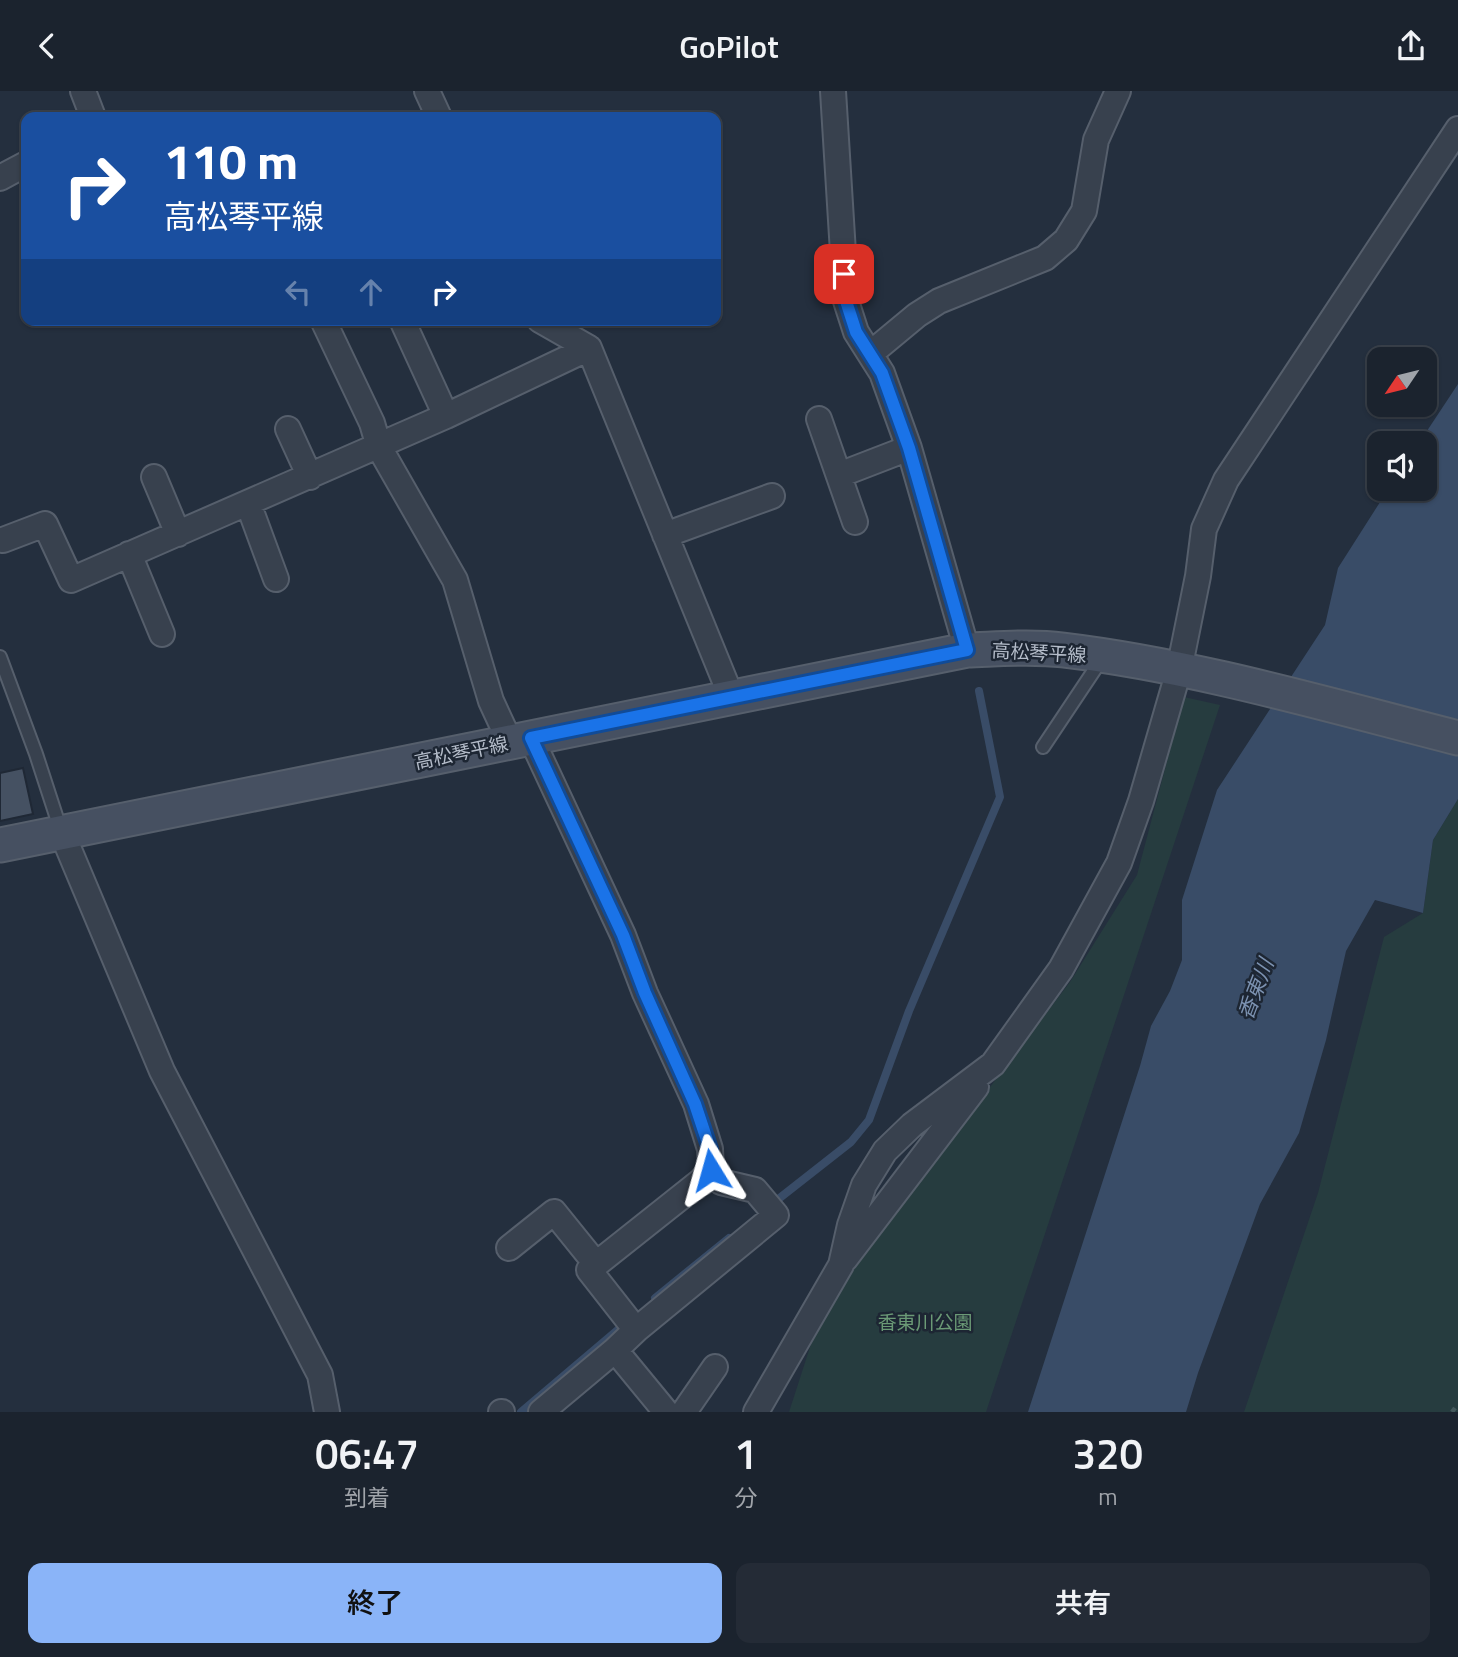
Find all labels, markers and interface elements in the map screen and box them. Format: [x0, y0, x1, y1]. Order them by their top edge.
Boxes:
text: GoPilot [679, 22, 779, 70]
icon: back [28, 27, 66, 65]
icon: share [1392, 27, 1430, 65]
text: 110 m [164, 123, 298, 198]
icon: right [49, 140, 140, 231]
text: 高松琴平線 [164, 192, 324, 240]
pin [814, 244, 874, 304]
icon: arrive [825, 255, 863, 293]
icon: left [279, 273, 317, 311]
icon: ahead [352, 273, 390, 311]
icon: right [425, 273, 463, 311]
north arrow [1367, 347, 1437, 417]
map controls [1367, 347, 1437, 501]
button: sound [1367, 431, 1437, 501]
street label: 高松琴平線 [991, 635, 1087, 669]
street label: 高松琴平線 [412, 728, 510, 776]
water label: 香東川 [1229, 952, 1282, 1024]
position arrow [674, 1133, 748, 1207]
park label: 香東川公園 [877, 1307, 973, 1336]
text: 06:47 [315, 1421, 419, 1485]
text: 1 [734, 1421, 758, 1485]
text: 320 [1072, 1421, 1143, 1485]
text: m [1098, 1479, 1117, 1514]
text: 到着 [344, 1480, 390, 1515]
text: 分 [734, 1480, 757, 1515]
button: 終了 [28, 1563, 722, 1643]
button: 共有 [736, 1563, 1430, 1643]

